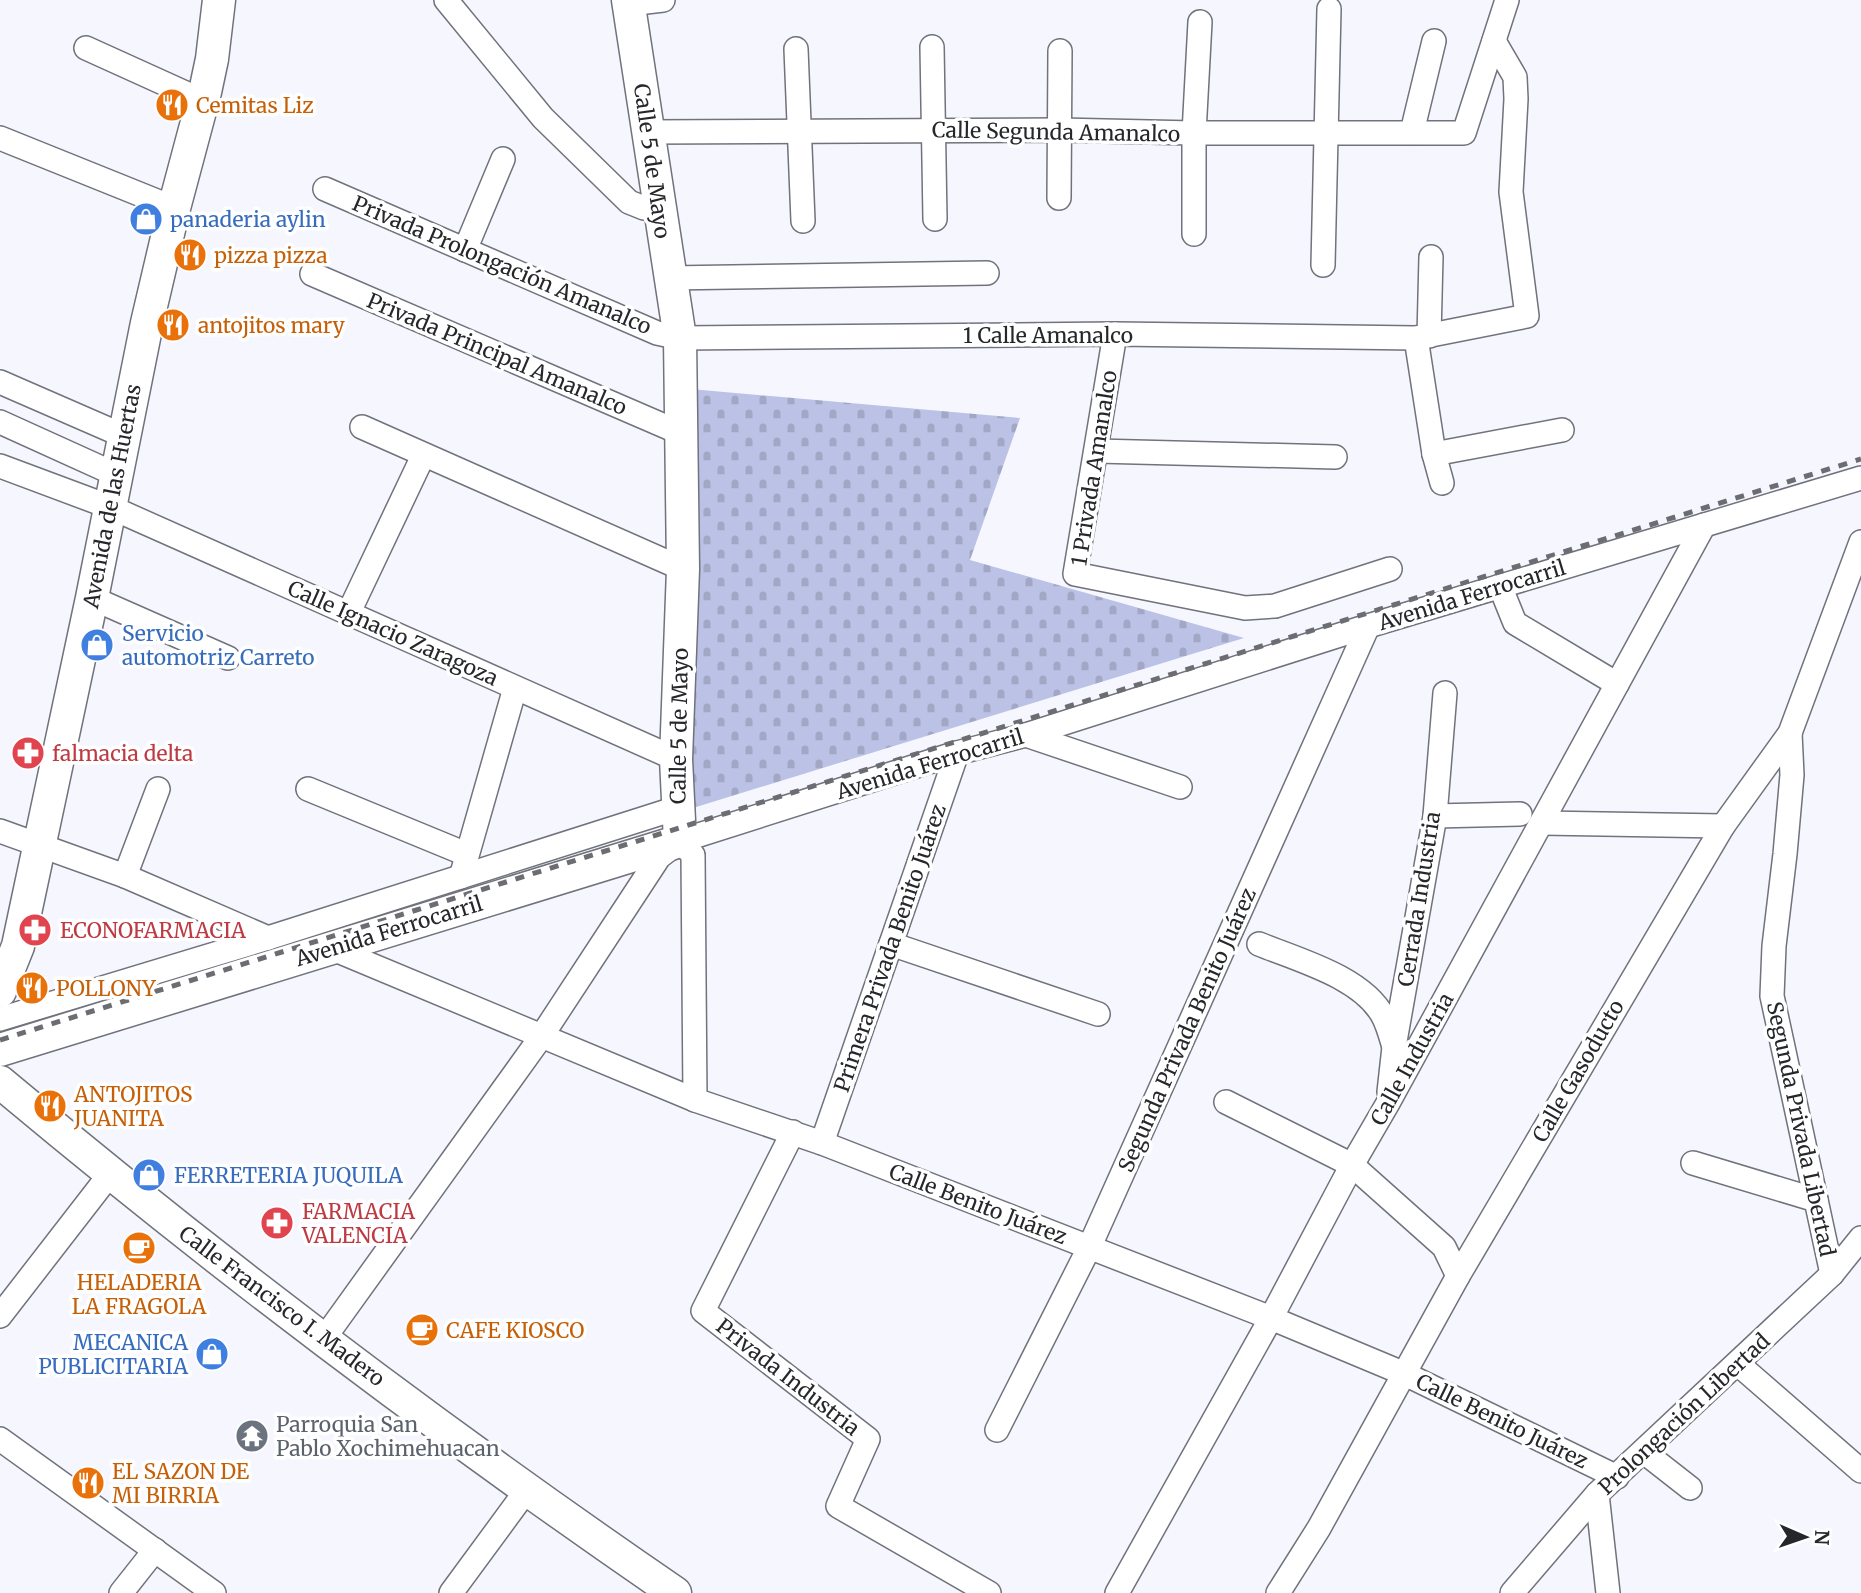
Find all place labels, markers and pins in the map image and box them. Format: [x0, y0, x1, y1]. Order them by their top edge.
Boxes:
restaurant icon: Cemitas Liz [153, 86, 191, 124]
place label: Cemitas Liz [196, 92, 314, 119]
shop icon: panaderia aylin [127, 200, 165, 238]
place label: panaderia aylin [170, 206, 326, 233]
restaurant icon: pizza pizza [171, 236, 209, 274]
place label: pizza pizza [214, 242, 327, 269]
restaurant icon: antojitos mary [154, 306, 192, 344]
place label: antojitos mary [198, 312, 345, 339]
place label: Servicio automotriz Carreto [122, 620, 315, 671]
shop icon: Servicio automotriz Carreto [78, 626, 116, 664]
pharmacy icon: falmacia delta [9, 734, 47, 772]
place label: falmacia delta [52, 740, 193, 767]
pharmacy icon: ECONOFARMACIA [16, 911, 54, 949]
place label: ECONOFARMACIA [60, 917, 246, 944]
restaurant icon: POLLONY [13, 969, 51, 1007]
place label: POLLONY [56, 975, 156, 1002]
place label: ANTOJITOS JUANITA [73, 1081, 192, 1132]
restaurant icon: ANTOJITOS JUANITA [31, 1087, 69, 1125]
shop icon: FERRETERIA JUQUILA [130, 1156, 168, 1194]
place label: FERRETERIA JUQUILA [174, 1162, 403, 1189]
place label: FARMACIA VALENCIA [301, 1198, 415, 1249]
pharmacy icon: FARMACIA VALENCIA [258, 1204, 296, 1242]
cafe icon: HELADERIA LA FRAGOLA [120, 1229, 158, 1267]
place label: HELADERIA LA FRAGOLA [72, 1269, 206, 1320]
cafe icon: CAFE KIOSCO [403, 1311, 441, 1349]
place label: CAFE KIOSCO [446, 1317, 584, 1344]
place label: MECANICA PUBLICITARIA [38, 1329, 188, 1380]
shop icon: MECANICA PUBLICITARIA [193, 1335, 231, 1373]
place label: Parroquia San Pablo Xochimehuacan [276, 1411, 500, 1462]
temple icon: Parroquia San Pablo Xochimehuacan [233, 1417, 271, 1455]
place label: EL SAZON DE MI BIRRIA [112, 1458, 250, 1509]
restaurant icon: EL SAZON DE MI BIRRIA [69, 1464, 107, 1502]

